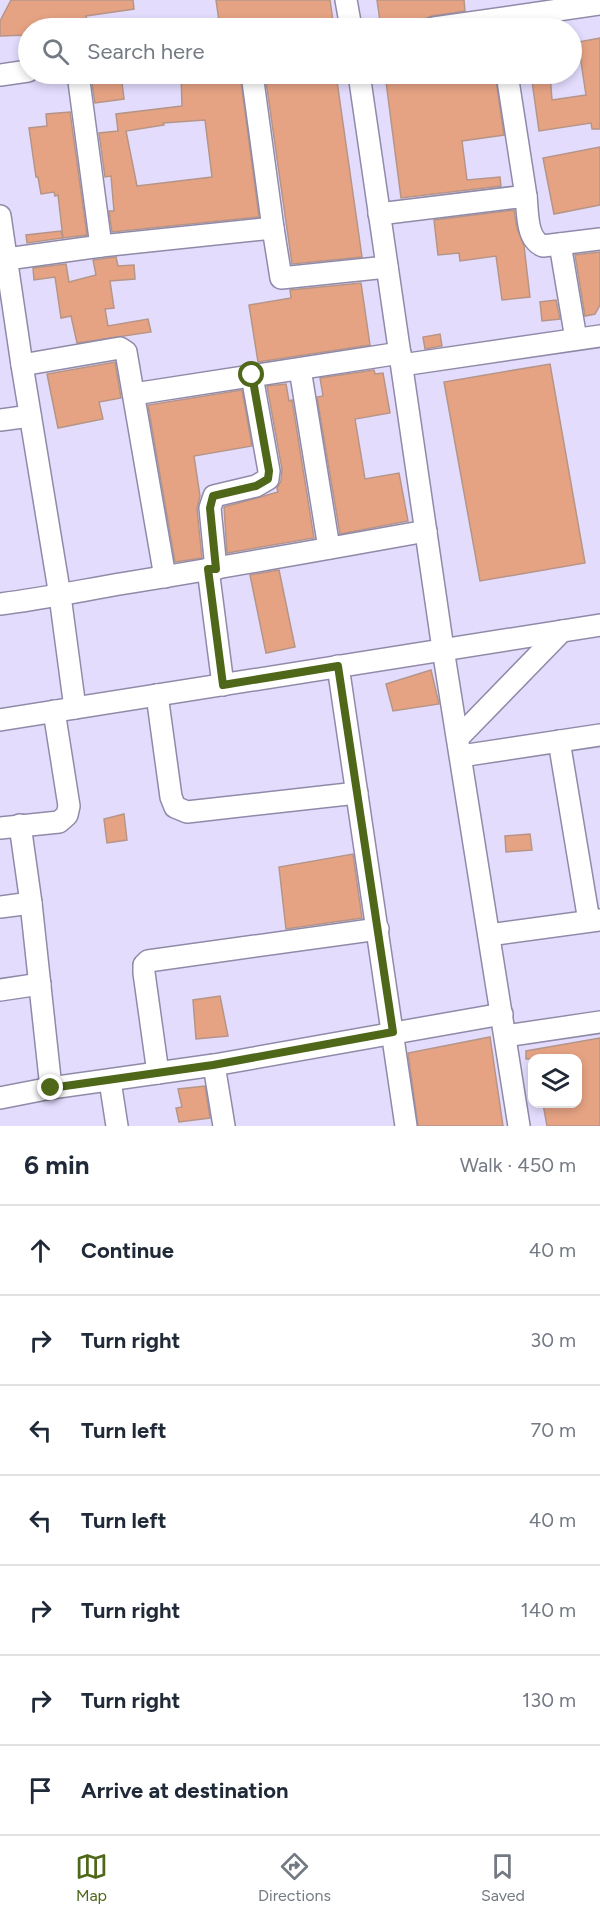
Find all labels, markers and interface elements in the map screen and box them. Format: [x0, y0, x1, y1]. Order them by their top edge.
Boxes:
search box [18, 18, 582, 84]
icon: search [39, 35, 72, 68]
text: Search here [87, 38, 205, 65]
route start [238, 361, 264, 387]
map controls [528, 1054, 582, 1108]
button: layers [528, 1054, 582, 1108]
route end [37, 1074, 63, 1100]
text: 6 min [24, 1149, 90, 1181]
text: Walk · 450 m [460, 1153, 576, 1177]
icon: ahead [24, 1234, 57, 1267]
text: Continue [81, 1237, 174, 1264]
text: 40 m [529, 1238, 576, 1262]
icon: right [24, 1324, 57, 1357]
text: Turn right [81, 1327, 180, 1354]
text: 30 m [530, 1328, 576, 1352]
icon: left [24, 1414, 57, 1447]
text: Turn left [81, 1417, 167, 1444]
text: 70 m [530, 1418, 576, 1442]
icon: left [24, 1504, 57, 1537]
text: Turn left [81, 1507, 167, 1534]
text: 40 m [529, 1508, 576, 1532]
icon: right [24, 1594, 57, 1627]
text: Turn right [81, 1597, 180, 1624]
text: 140 m [521, 1598, 576, 1622]
icon: right [24, 1684, 57, 1717]
text: Turn right [81, 1687, 180, 1714]
text: 130 m [522, 1688, 576, 1712]
icon: arrive [24, 1774, 57, 1807]
text: Arrive at destination [81, 1777, 289, 1804]
tab: Map [75, 1850, 108, 1905]
tab: Directions [258, 1850, 331, 1905]
tab: Saved [481, 1850, 525, 1905]

